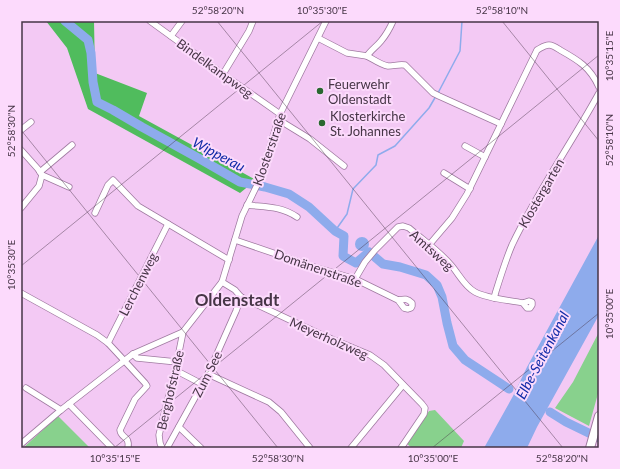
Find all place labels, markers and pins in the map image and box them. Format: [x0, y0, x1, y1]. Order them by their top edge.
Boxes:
place label: Feuerwehr Oldenstadt [328, 76, 392, 107]
marker: Feuerwehr Oldenstadt [315, 86, 325, 96]
place label: Klosterkirche St. Johannes [330, 108, 406, 139]
marker: Klosterkirche St. Johannes [317, 118, 327, 128]

